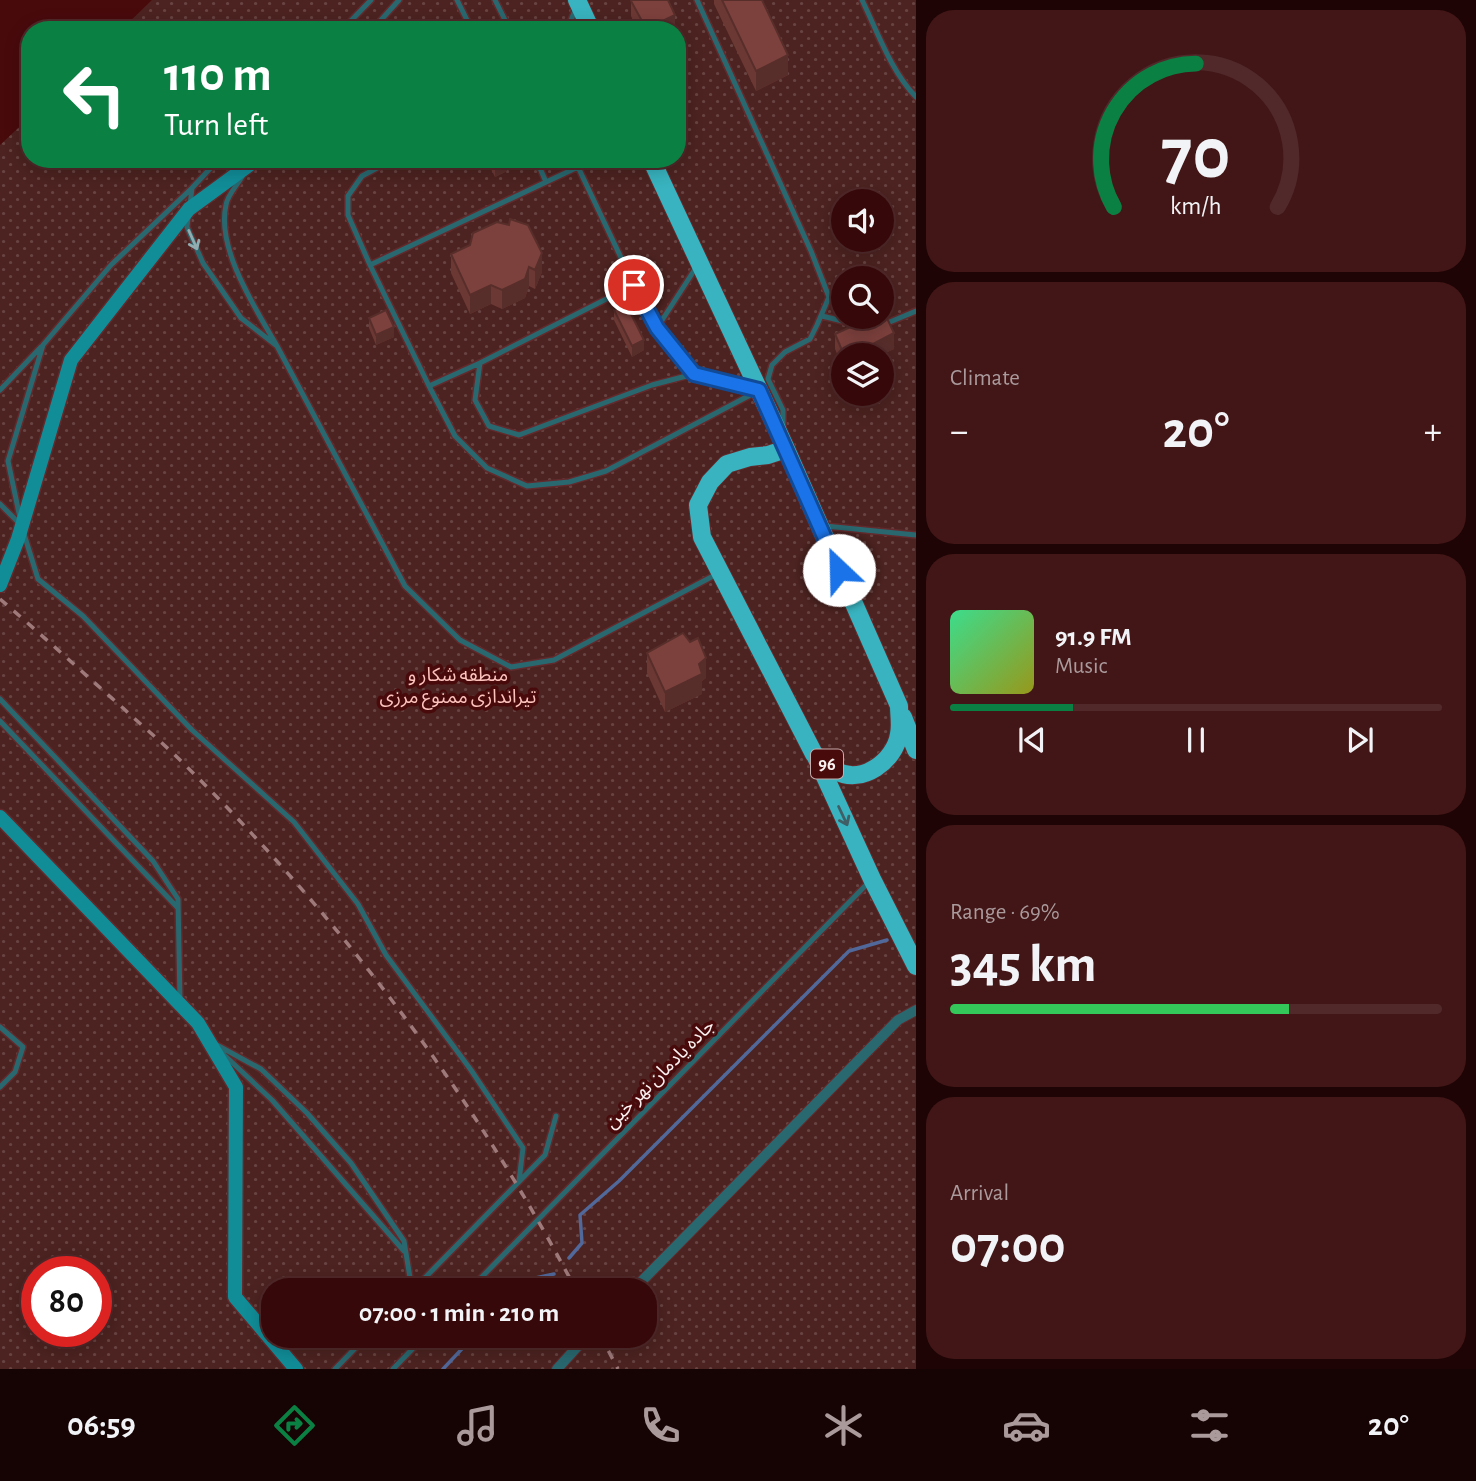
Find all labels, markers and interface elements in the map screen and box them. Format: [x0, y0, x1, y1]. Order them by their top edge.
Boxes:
icon: left [49, 49, 140, 140]
text: 110 m [164, 51, 272, 100]
text: Turn left [164, 109, 268, 141]
text: 70 [1161, 119, 1231, 192]
map controls [831, 189, 894, 406]
button: sound [831, 189, 894, 252]
text: km/h [1170, 194, 1222, 219]
one-way arrow [187, 229, 200, 250]
pin [604, 255, 664, 315]
icon: arrive [615, 266, 653, 304]
button: search [831, 266, 894, 329]
button: layers [831, 343, 894, 406]
text: Climate [950, 367, 1020, 390]
text: 20° [1163, 405, 1229, 457]
text: − [950, 413, 968, 451]
text: + [1424, 413, 1442, 451]
position arrow [802, 533, 876, 607]
text: 91.9 FM [1055, 624, 1132, 650]
text: Music [1055, 655, 1107, 678]
park label: منطقه شکار و تیراندازی ممنوع مرزی [380, 666, 536, 710]
icon: previous [1013, 721, 1051, 759]
icon: pause [1177, 721, 1215, 759]
icon: next [1341, 721, 1379, 759]
road number: 96 [811, 750, 843, 778]
one-way arrow [836, 805, 850, 826]
text: Range · 69% [950, 901, 1060, 924]
text: 345 km [950, 939, 1097, 991]
street label: جاده یادمان نهر خین [602, 1016, 719, 1133]
text: Arrival [950, 1182, 1009, 1205]
text: 07:00 [950, 1220, 1066, 1272]
speed limit sign: 80 [21, 1256, 112, 1347]
text: 07:00 · 1 min · 210 m [359, 1300, 559, 1326]
icon: directions [270, 1401, 319, 1450]
icon: music [453, 1401, 502, 1450]
icon: phone [636, 1401, 685, 1450]
icon: climate [819, 1401, 868, 1450]
icon: car [1002, 1401, 1051, 1450]
icon: filters [1185, 1401, 1234, 1450]
text: 06:59 [67, 1409, 136, 1441]
text: 20° [1368, 1409, 1409, 1441]

